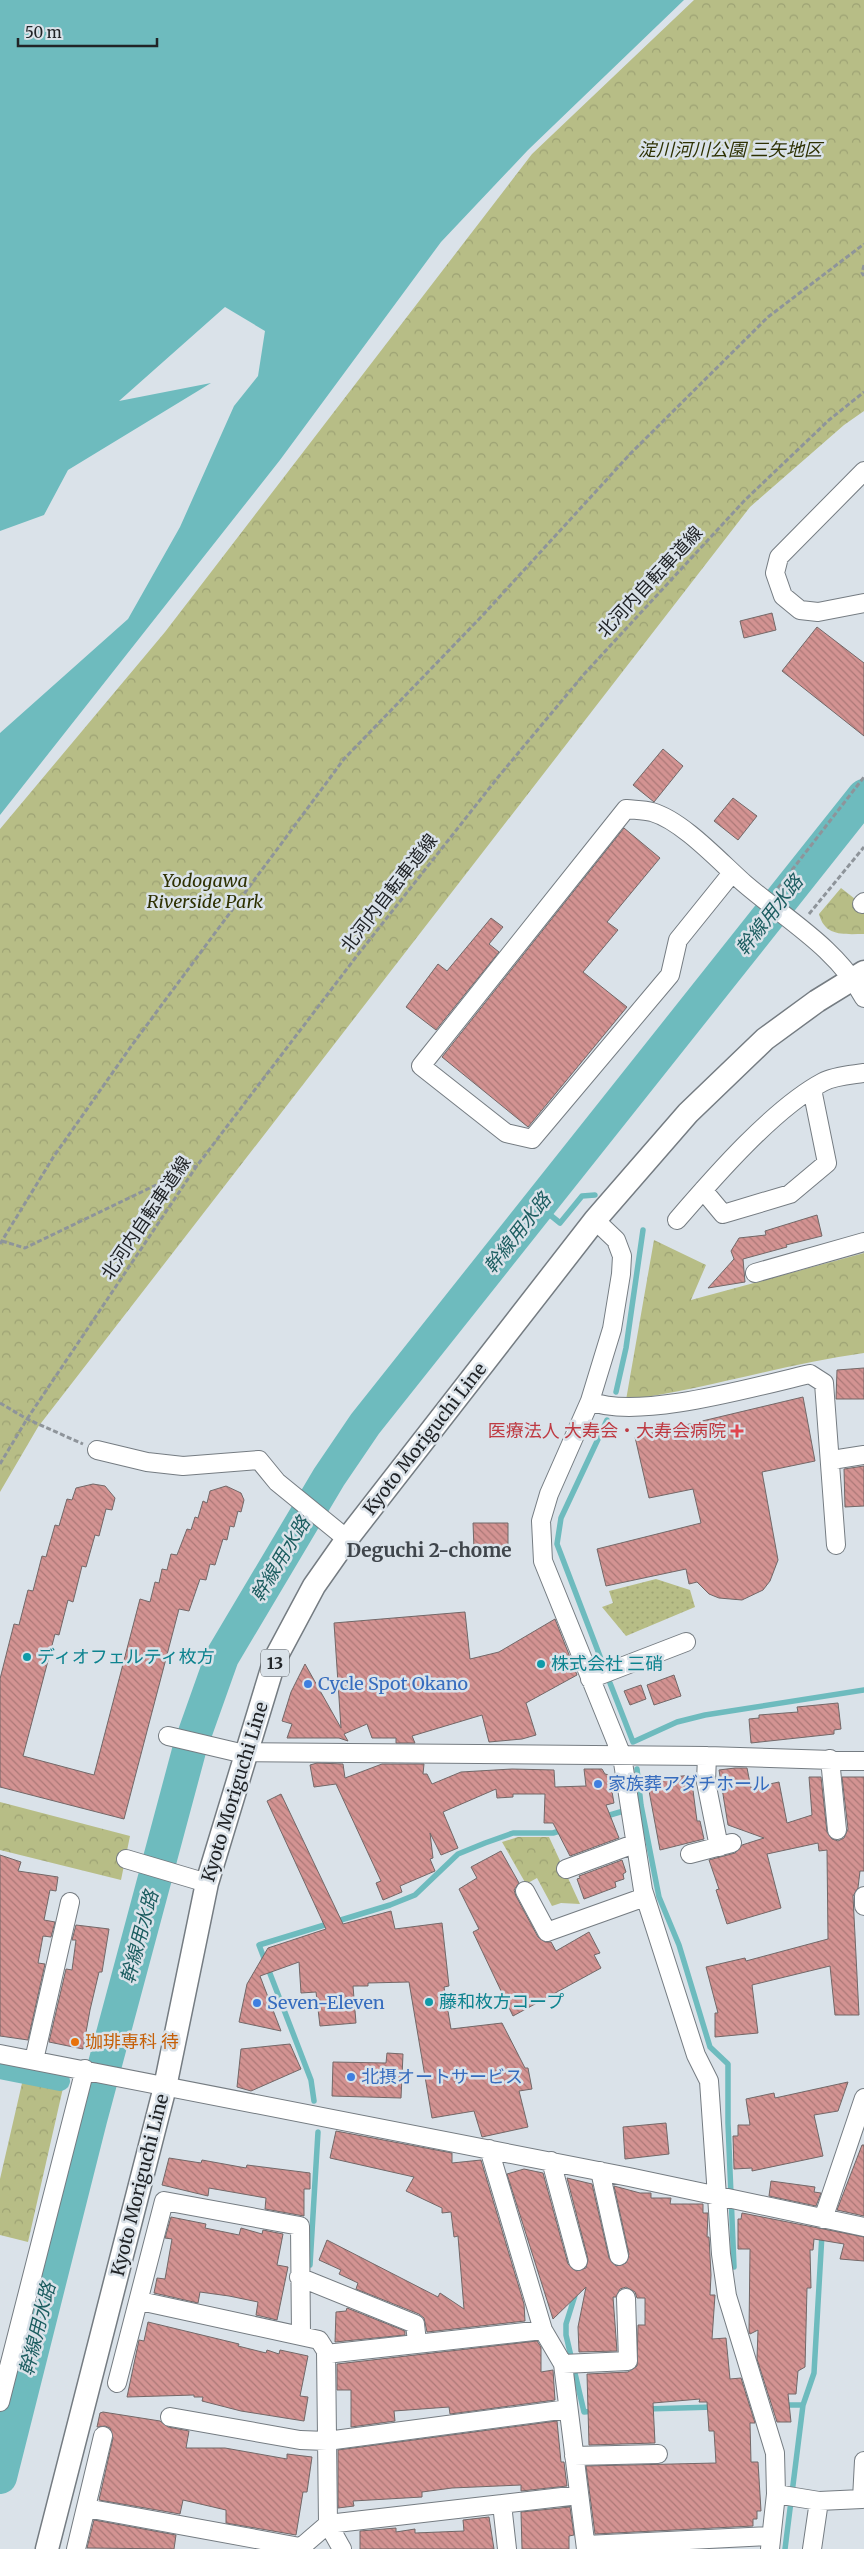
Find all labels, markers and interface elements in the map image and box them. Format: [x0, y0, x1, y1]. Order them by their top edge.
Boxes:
scale bar [18, 15, 156, 47]
text: 50 m [25, 23, 62, 42]
park label: 淀川河川公園 三矢地区 [638, 138, 825, 161]
street label: 北河内自転車道線 [592, 521, 707, 642]
street label: 北河内自転車道線 [335, 829, 442, 957]
park label: Yodogawa Riverside Park [147, 869, 263, 913]
water label: 幹線用水路 [730, 869, 809, 960]
street label: 北河内自転車道線 [96, 1152, 195, 1284]
water label: 幹線用水路 [478, 1187, 557, 1278]
street label: Kyoto Moriguchi Line [358, 1358, 491, 1519]
place label: 医療法人 大寿会・大寿会病院 [488, 1419, 726, 1442]
marker: 医療法人 大寿会・大寿会病院 [730, 1424, 744, 1438]
water label: 幹線用水路 [245, 1510, 316, 1606]
district label: Deguchi 2-chome [346, 1538, 512, 1562]
place label: ディオフェルティ枚方 [37, 1645, 215, 1668]
road number: 13 [261, 1650, 289, 1676]
marker: ディオフェルティ枚方 [21, 1651, 33, 1663]
place label: 株式会社 三硝 [551, 1652, 663, 1675]
marker: 株式会社 三硝 [535, 1658, 547, 1670]
place label: Cycle Spot Okano [318, 1672, 468, 1695]
marker: Cycle Spot Okano [302, 1678, 314, 1690]
street label: Kyoto Moriguchi Line [196, 1699, 273, 1885]
place label: 家族葬アダチホール [608, 1772, 770, 1795]
marker: 家族葬アダチホール [592, 1778, 604, 1790]
water label: 幹線用水路 [115, 1886, 163, 1986]
place label: 藤和枚方コープ [439, 1990, 564, 2013]
place label: Seven-Eleven [267, 1991, 385, 2014]
marker: 藤和枚方コープ [423, 1996, 435, 2008]
marker: Seven-Eleven [251, 1997, 263, 2009]
place label: 珈琲専科 待 [85, 2030, 179, 2053]
marker: 珈琲専科 待 [69, 2036, 81, 2048]
place label: 北摂オートサービス [361, 2065, 523, 2088]
marker: 北摂オートサービス [345, 2071, 357, 2083]
street label: Kyoto Moriguchi Line [106, 2091, 173, 2278]
water label: 幹線用水路 [14, 2278, 61, 2378]

